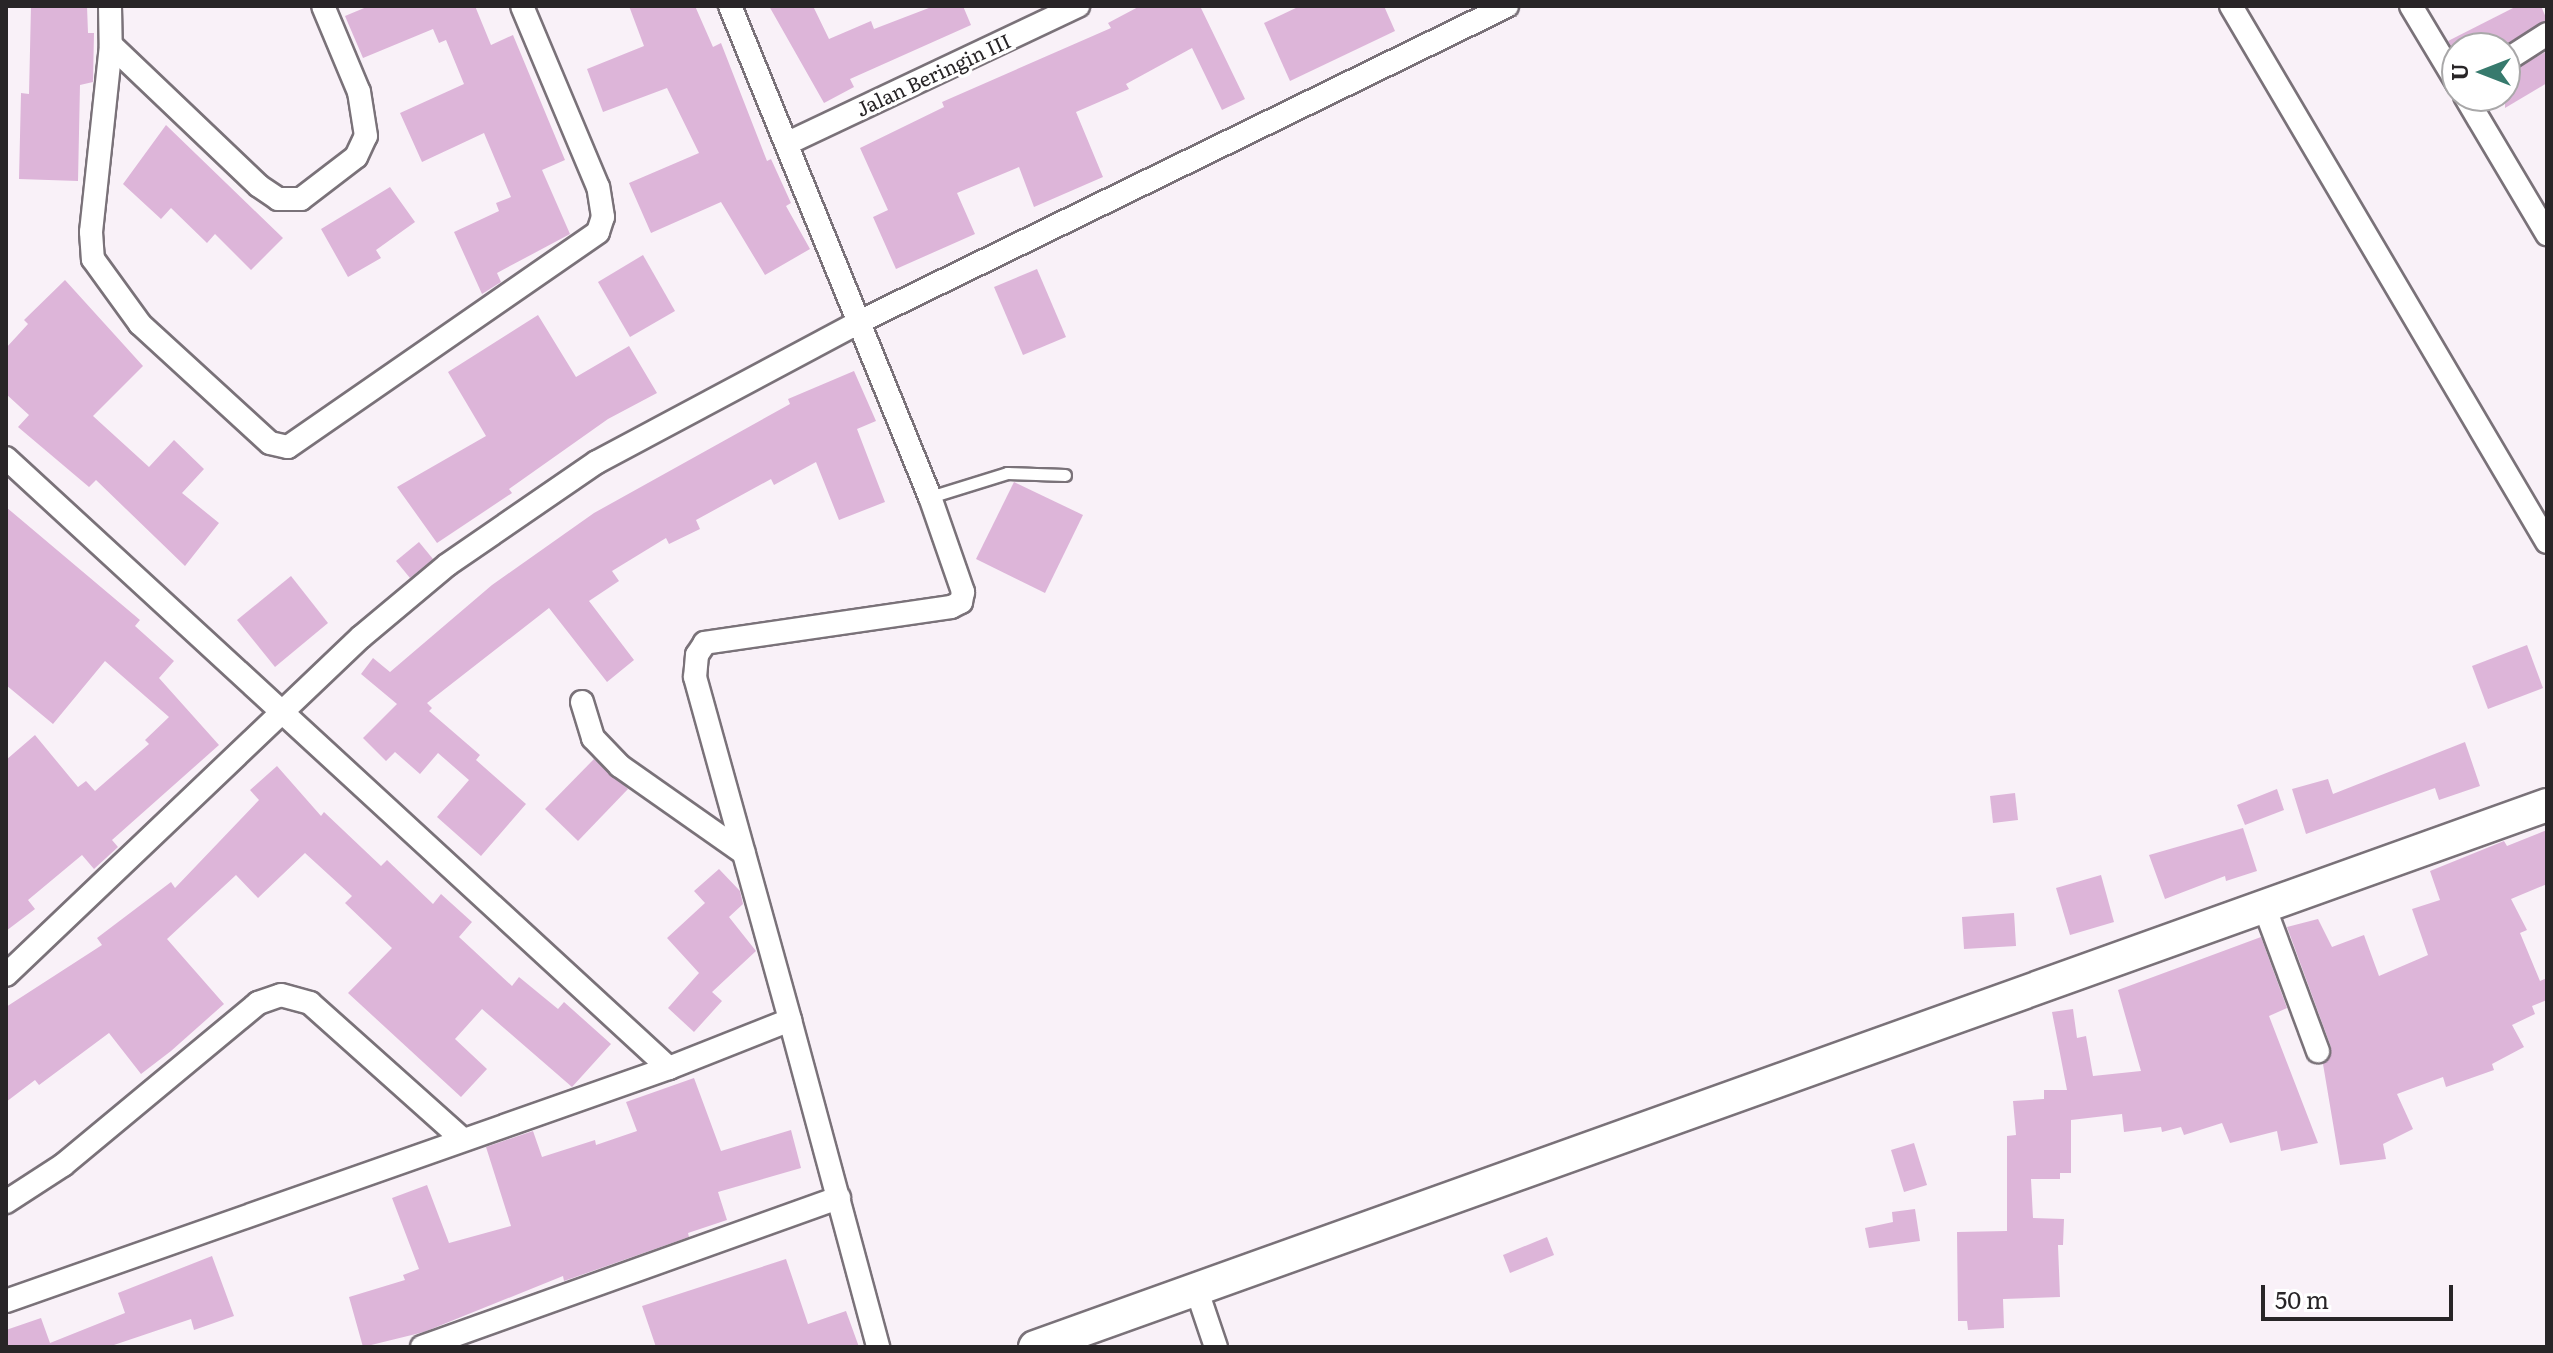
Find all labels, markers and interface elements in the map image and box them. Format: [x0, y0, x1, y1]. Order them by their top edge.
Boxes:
street label: Jalan Beringin III [852, 28, 1014, 120]
north arrow [2441, 32, 2521, 112]
text: U [2442, 63, 2475, 81]
scale bar [2265, 1269, 2457, 1319]
text: 50 m [2275, 1281, 2329, 1316]

